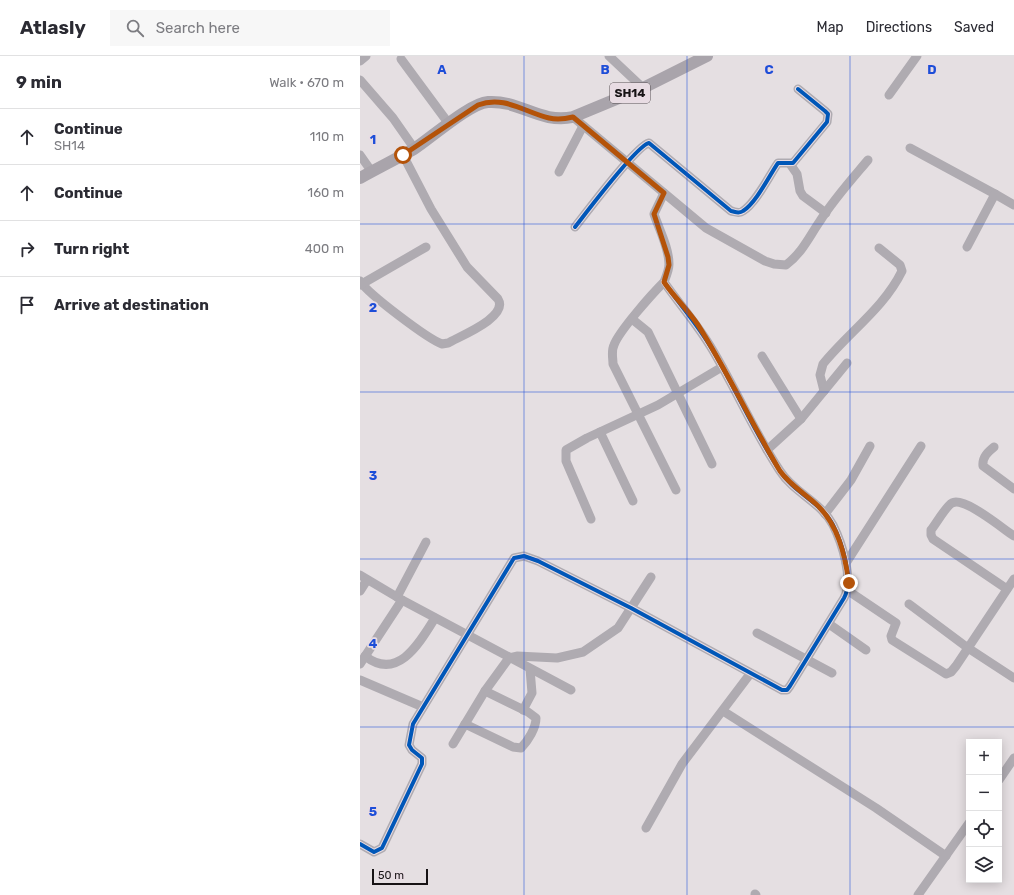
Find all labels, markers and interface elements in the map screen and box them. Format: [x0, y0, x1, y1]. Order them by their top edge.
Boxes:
search box [110, 10, 390, 46]
text: Atlasly [20, 16, 86, 39]
icon: search [124, 17, 146, 39]
text: Search here [156, 19, 240, 37]
text: Map [817, 19, 844, 36]
text: Directions [866, 19, 932, 36]
text: Saved [954, 19, 994, 36]
text: A [437, 62, 447, 77]
text: B [600, 62, 610, 77]
text: C [764, 62, 774, 77]
text: D [927, 62, 937, 77]
text: 9 min [16, 72, 62, 92]
text: Walk · 670 m [269, 75, 344, 90]
road number: SH14 [610, 83, 650, 103]
text: Continue [54, 120, 123, 138]
icon: ahead [16, 126, 38, 148]
text: 110 m [310, 129, 344, 144]
text: 1 [370, 132, 376, 147]
text: SH14 [54, 138, 85, 153]
route start [394, 146, 412, 164]
icon: ahead [16, 182, 38, 204]
text: Continue [54, 184, 123, 202]
text: 160 m [308, 185, 344, 200]
icon: right [16, 238, 38, 260]
text: Turn right [54, 240, 129, 258]
text: 400 m [305, 241, 344, 256]
icon: arrive [16, 294, 38, 316]
text: Arrive at destination [54, 296, 209, 314]
text: 2 [369, 300, 377, 315]
text: 3 [369, 468, 378, 483]
route end [840, 574, 858, 592]
text: 4 [369, 636, 378, 651]
map controls [966, 739, 1002, 883]
button: + [966, 739, 1002, 775]
button: − [966, 775, 1002, 811]
text: 5 [369, 804, 377, 819]
button: locate [966, 811, 1002, 847]
button: layers [966, 847, 1002, 883]
scale bar [372, 867, 428, 886]
text: 50 m [378, 869, 404, 882]

